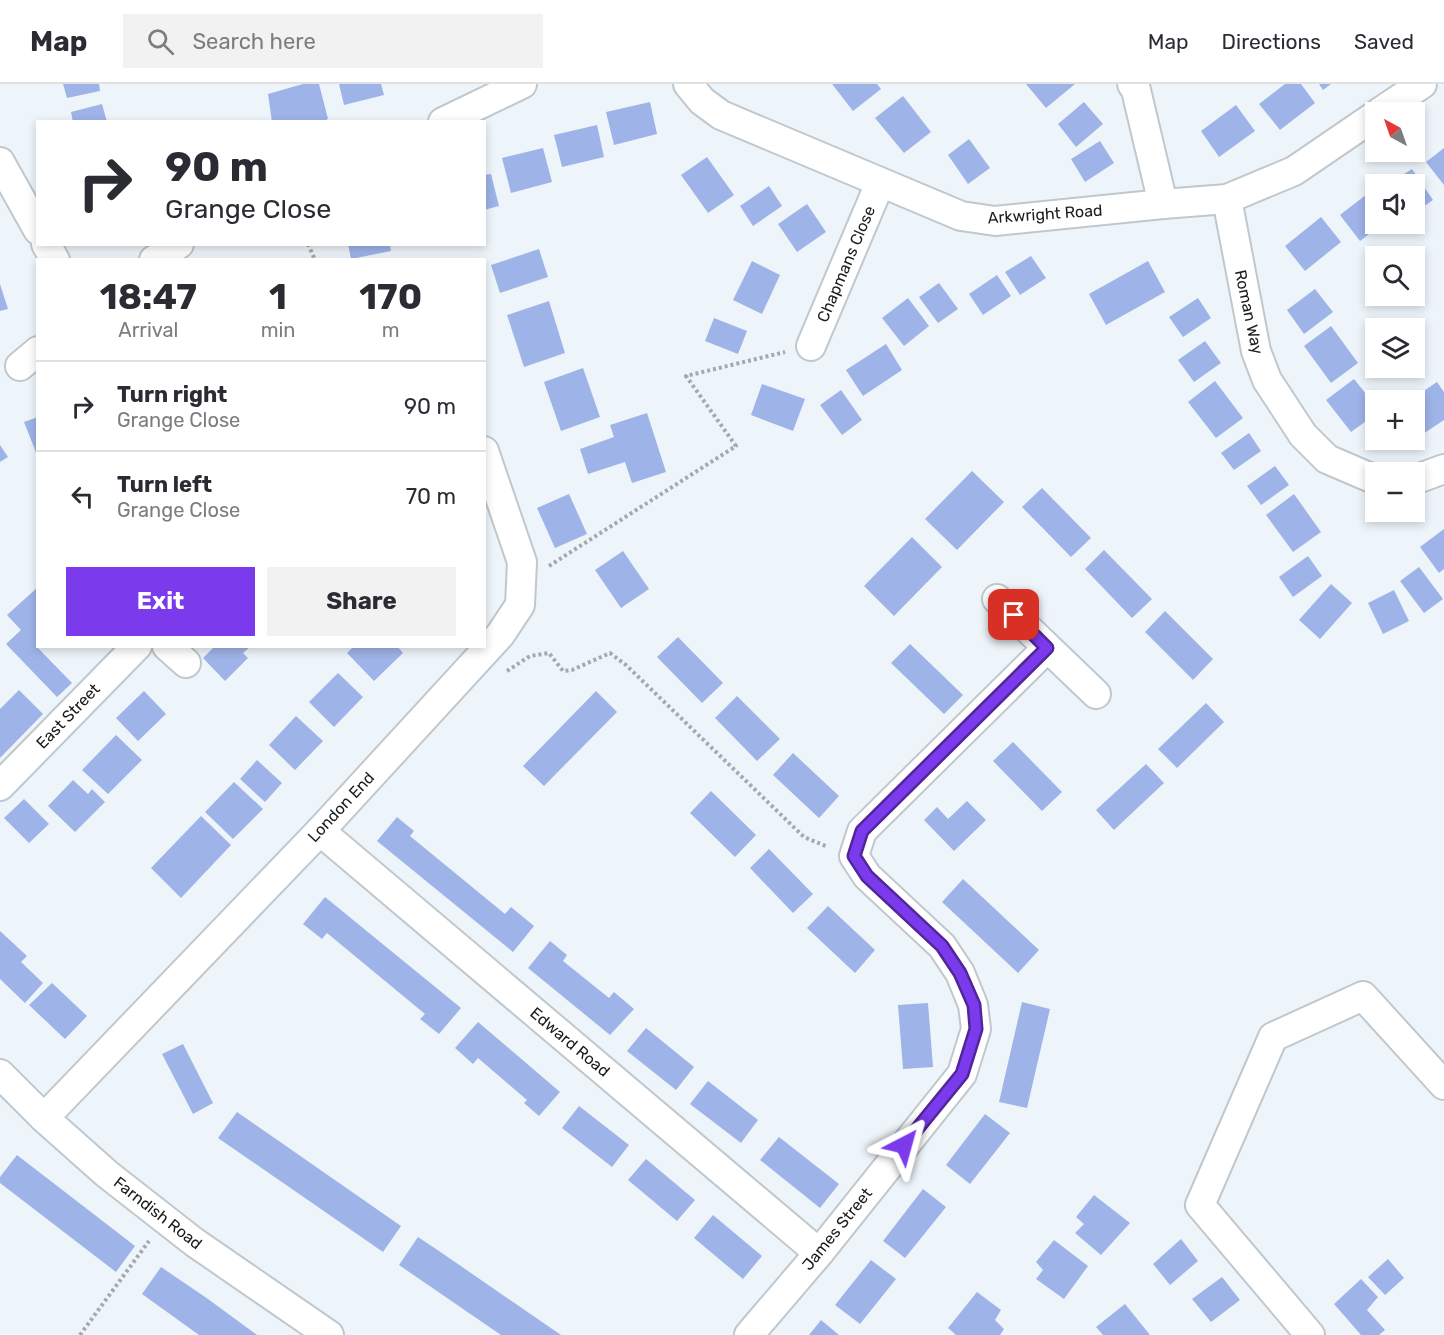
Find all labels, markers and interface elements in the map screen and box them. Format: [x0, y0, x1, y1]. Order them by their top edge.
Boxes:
search box [123, 14, 543, 68]
text: Map [30, 25, 87, 58]
icon: search [144, 25, 177, 58]
text: Search here [192, 28, 316, 55]
text: Map [1148, 29, 1189, 54]
text: Directions [1222, 29, 1321, 54]
text: Saved [1354, 29, 1414, 54]
north arrow [1365, 102, 1425, 162]
map controls [1365, 102, 1425, 522]
text: 90 m [165, 142, 268, 192]
icon: right [66, 144, 144, 222]
button: sound [1365, 174, 1425, 234]
text: Grange Close [165, 193, 331, 225]
street label: Arkwright Road [987, 201, 1103, 227]
street label: Chapmans Close [813, 203, 879, 325]
button: search [1365, 246, 1425, 306]
street label: Roman Way [1231, 268, 1267, 356]
text: 18:47 [100, 275, 197, 318]
text: 1 [269, 275, 287, 318]
text: 170 [359, 275, 422, 318]
text: Arrival [118, 318, 178, 342]
text: min [261, 318, 295, 342]
text: m [382, 318, 400, 342]
button: layers [1365, 318, 1425, 378]
text: Turn right [117, 381, 227, 408]
icon: right [66, 390, 99, 423]
button: + [1365, 390, 1425, 450]
text: 90 m [404, 393, 456, 420]
text: Grange Close [117, 408, 240, 432]
button: − [1365, 462, 1425, 522]
text: Turn left [117, 471, 212, 498]
icon: left [66, 480, 99, 513]
text: 70 m [406, 483, 456, 510]
text: Grange Close [117, 498, 240, 522]
button: Exit [66, 567, 255, 636]
button: Share [267, 567, 456, 636]
pin [988, 589, 1039, 640]
icon: arrive [997, 598, 1030, 631]
street label: East Street [32, 680, 104, 752]
street label: London End [304, 768, 378, 846]
street label: Edward Road [526, 1003, 614, 1081]
position arrow [872, 1113, 936, 1177]
street label: Farndish Road [110, 1173, 206, 1253]
street label: James Street [798, 1184, 876, 1274]

